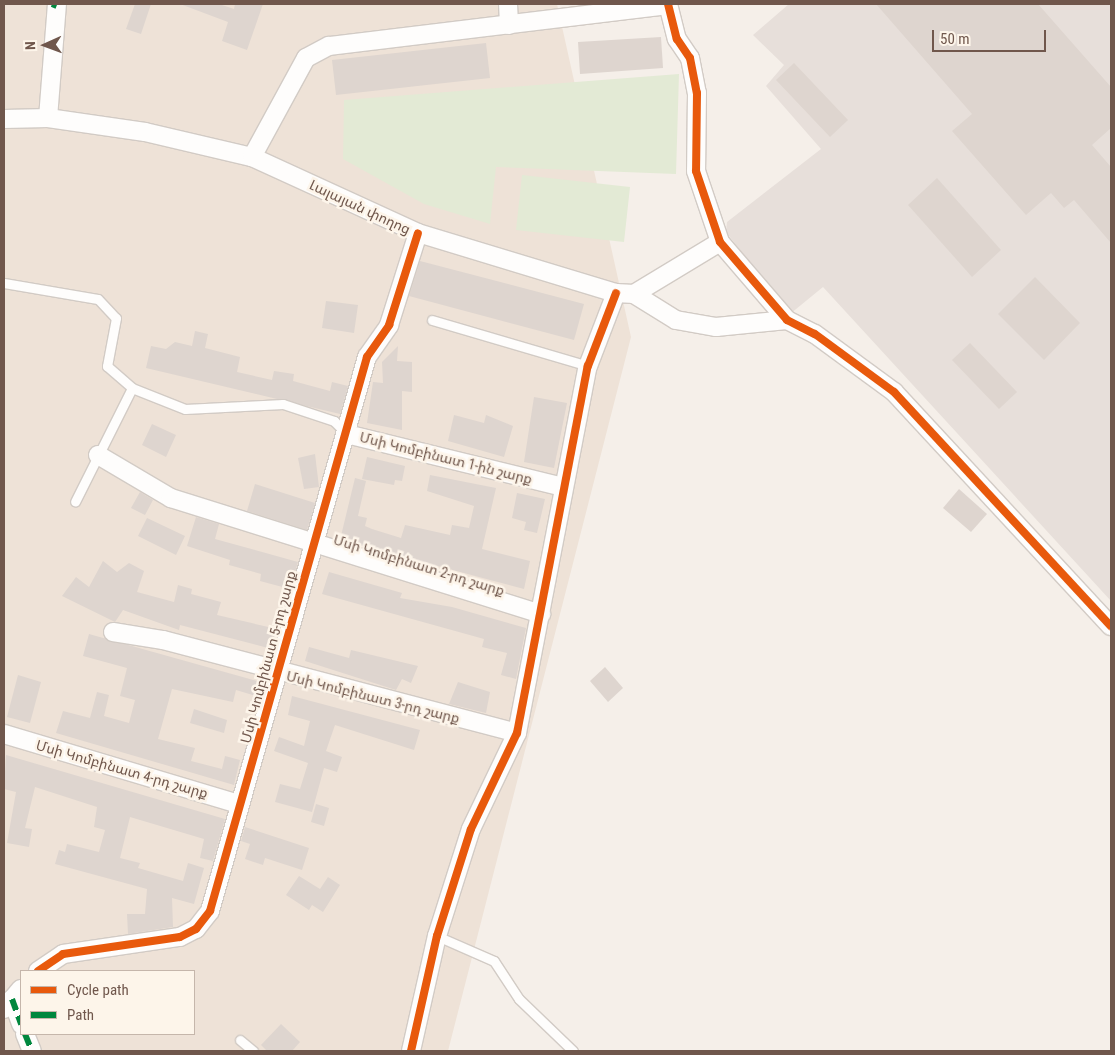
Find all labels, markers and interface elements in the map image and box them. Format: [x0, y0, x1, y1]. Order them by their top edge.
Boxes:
north arrow [20, 20, 70, 70]
scale bar [935, 20, 1049, 52]
text: 50 m [940, 30, 970, 48]
text: N [22, 41, 38, 50]
street label: Լալայան փողոց [307, 176, 413, 238]
street label: Մսի Կոմբինատ 1-ին շարք [358, 428, 534, 488]
street label: Մսի Կոմբինատ 2-րդ շարք [331, 531, 507, 599]
street label: Մսի Կոմբինատ 5-րդ շարք [237, 569, 299, 745]
street label: Մսի Կոմբինատ 3-րդ շարք [285, 667, 461, 727]
street label: Մսի Կոմբինատ 4-րդ շարք [34, 736, 210, 802]
legend [20, 970, 195, 1035]
text: Cycle path [67, 981, 129, 999]
text: Path [67, 1006, 94, 1024]

